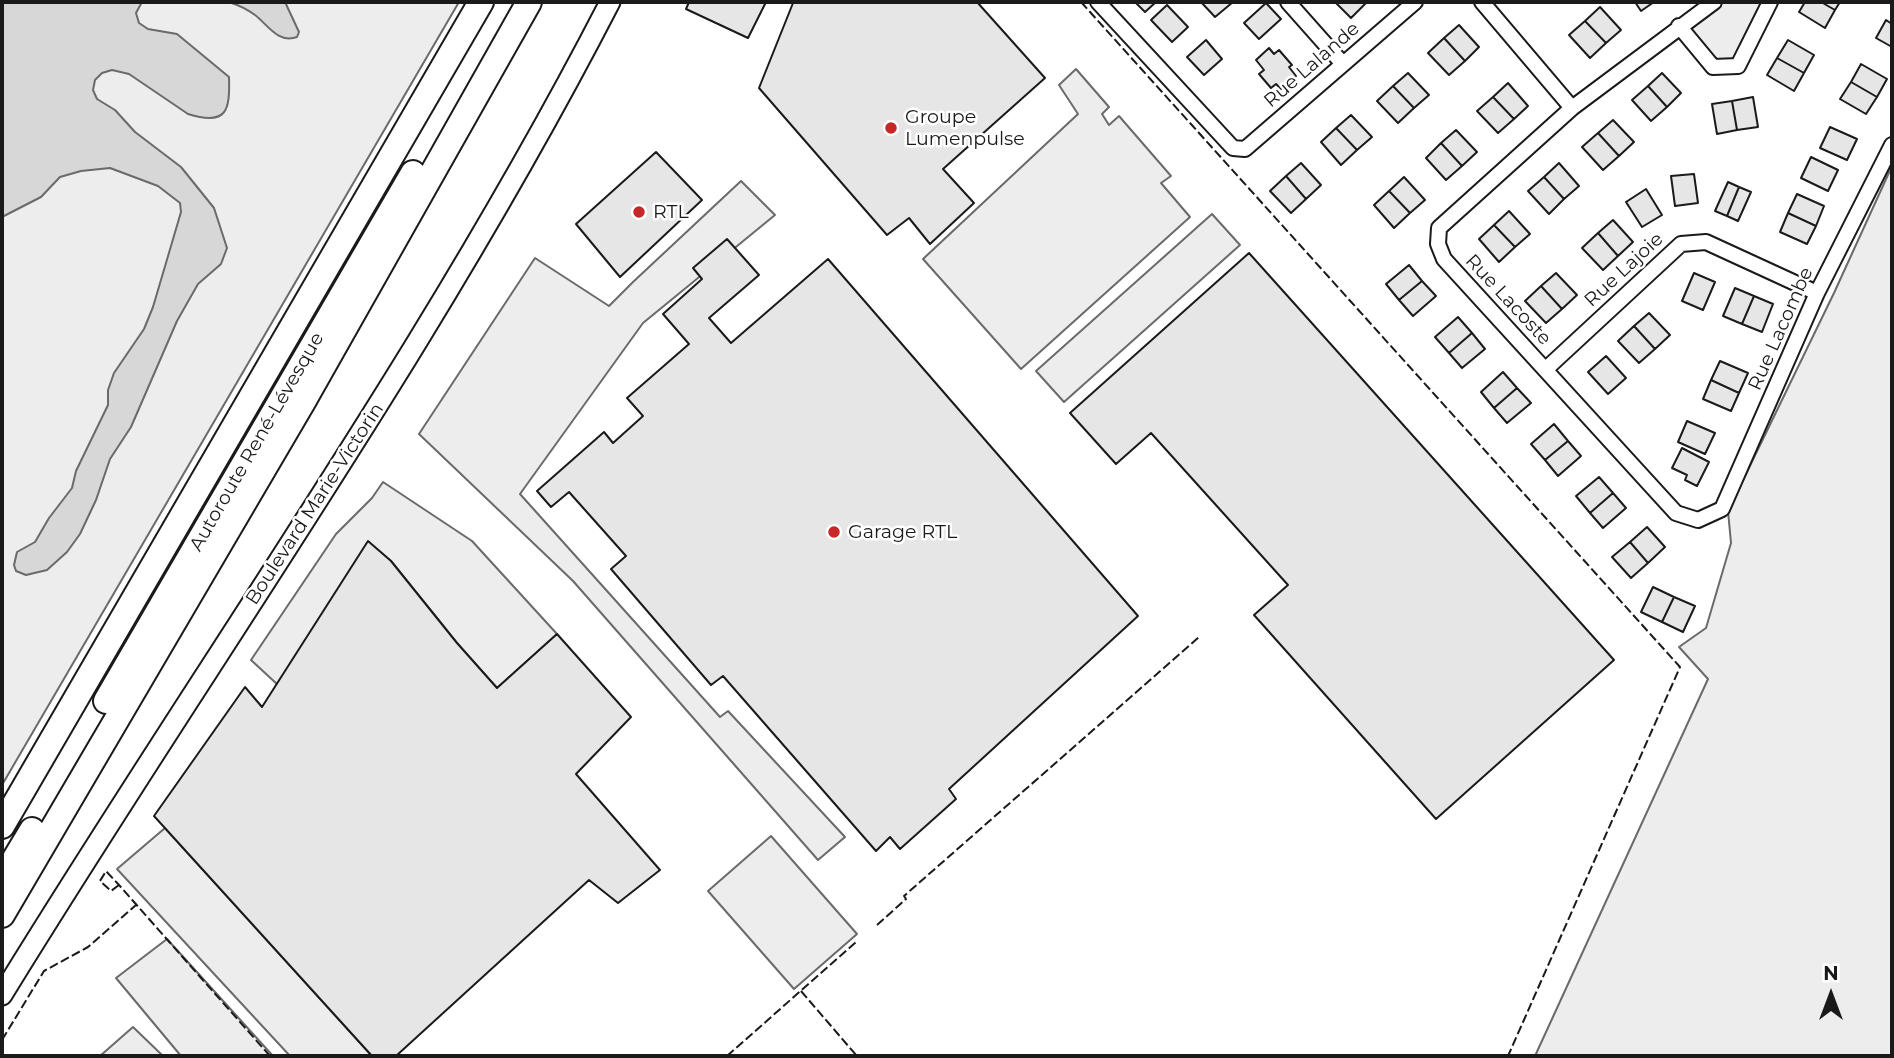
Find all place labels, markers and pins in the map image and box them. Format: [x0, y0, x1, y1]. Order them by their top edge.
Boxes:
place label: Groupe Lumenpulse [905, 106, 1025, 150]
marker: Groupe Lumenpulse [883, 120, 899, 136]
place label: RTL [653, 201, 689, 223]
marker: RTL [631, 204, 647, 220]
place label: Garage RTL [848, 521, 957, 543]
marker: Garage RTL [826, 524, 842, 540]

